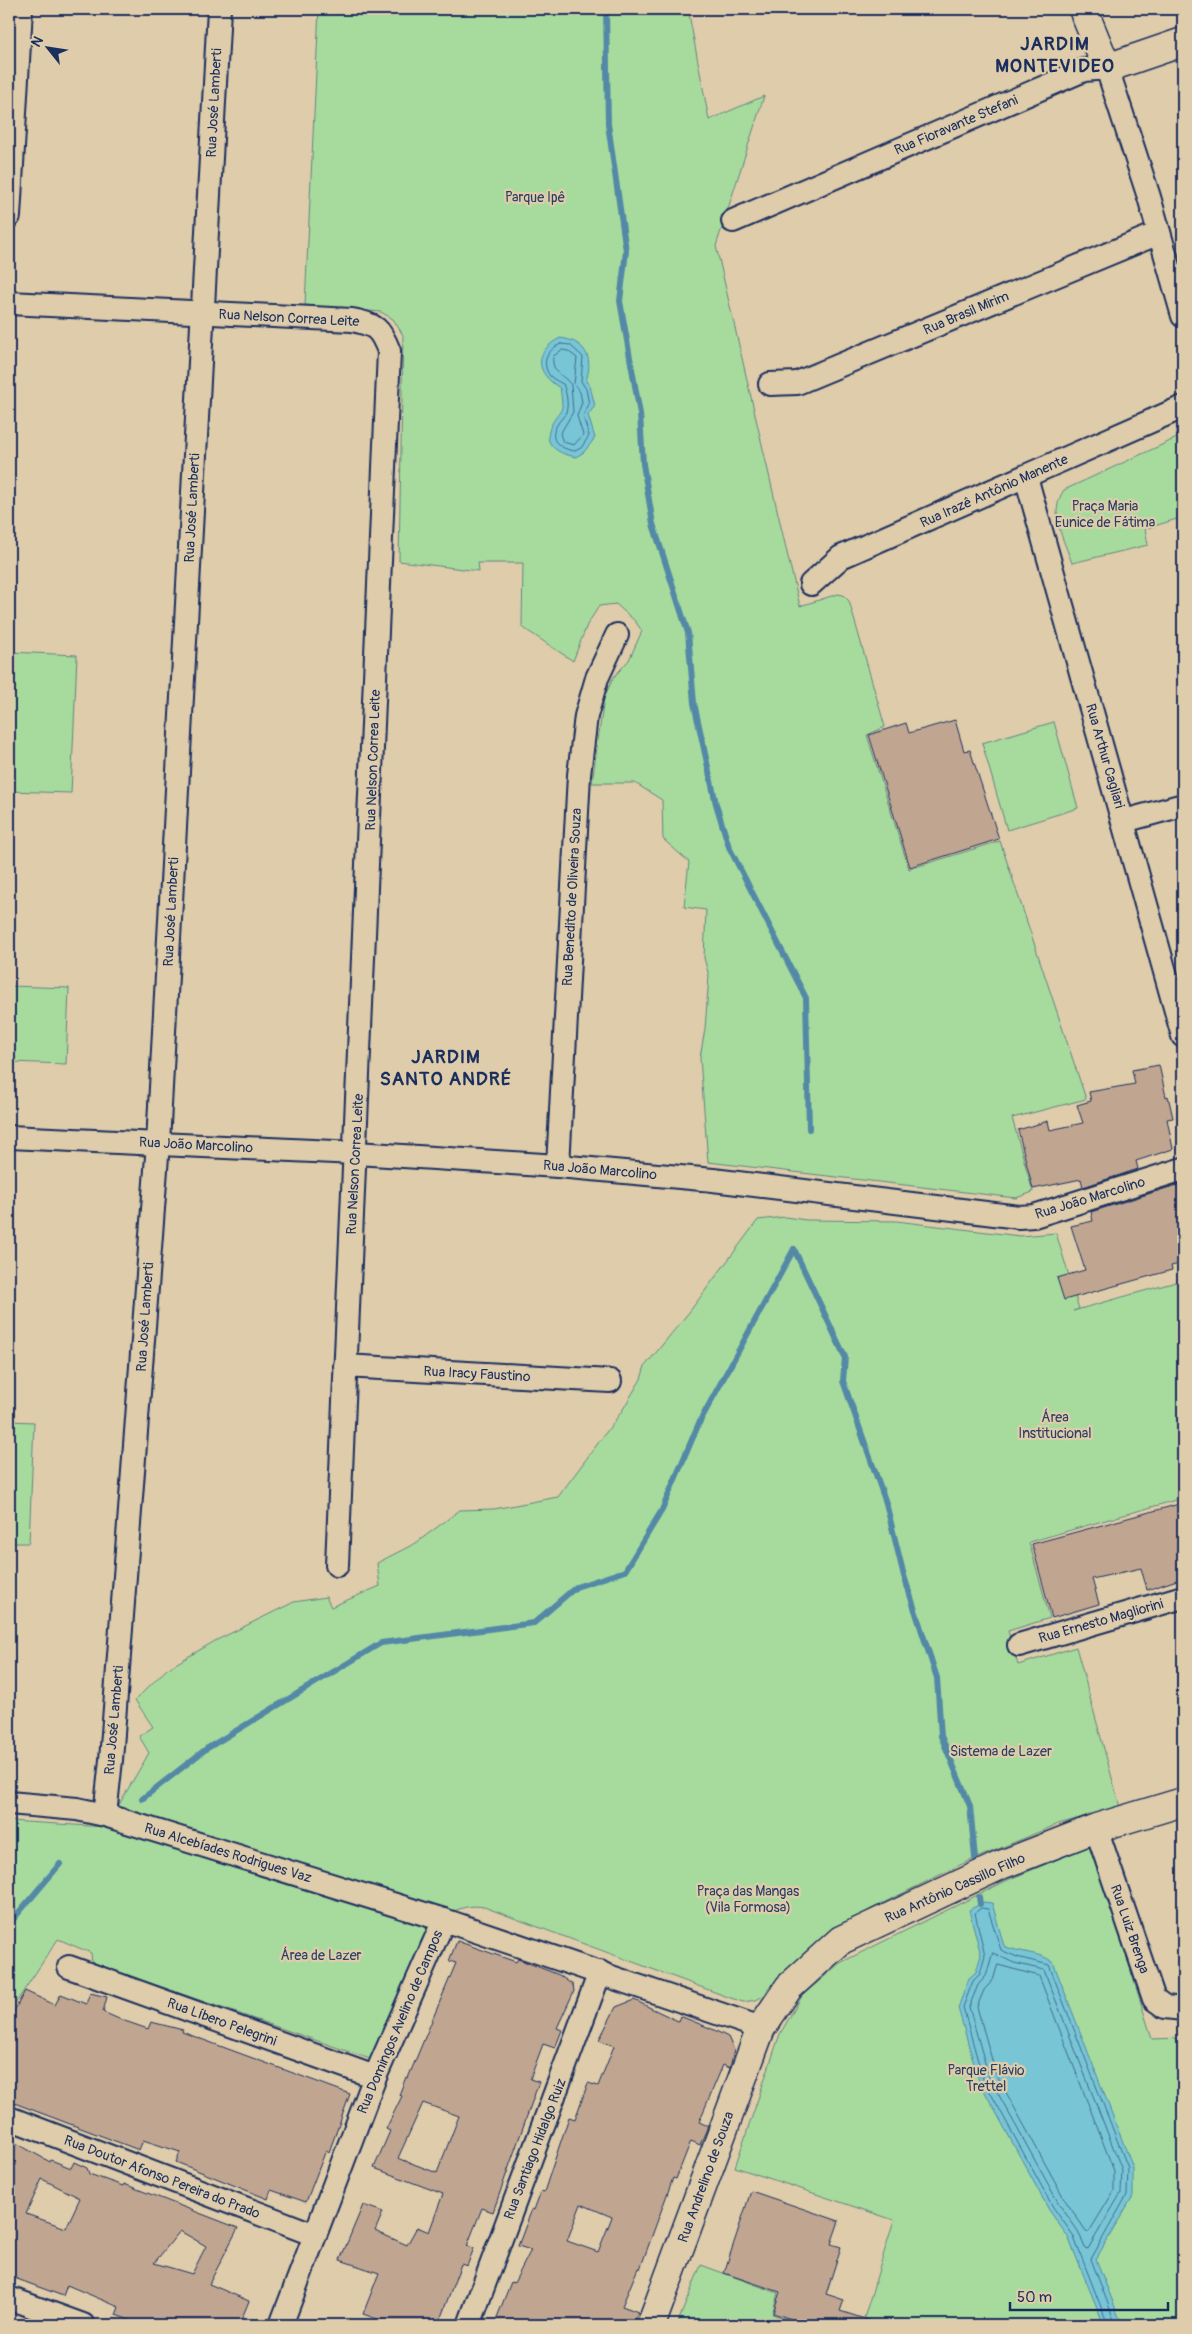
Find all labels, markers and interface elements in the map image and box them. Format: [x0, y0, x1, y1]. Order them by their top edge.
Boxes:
north arrow [22, 22, 72, 72]
district label: JARDIM MONTEVIDEO [995, 32, 1115, 78]
text: N [27, 33, 47, 50]
street label: Rua José Lamberti [203, 47, 225, 158]
street label: Rua Fioravante Stefani [892, 91, 1021, 159]
park label: Parque Ipê [505, 189, 565, 206]
street label: Rua Brasil Mirim [921, 287, 1011, 339]
street label: Rua Nelson Correa Leite [218, 306, 360, 330]
street label: Rua Irazê Antônio Manente [917, 451, 1071, 531]
street label: Rua José Lamberti [181, 452, 203, 563]
park label: Praça Maria Eunice de Fátima [1055, 498, 1155, 531]
street label: Rua Nelson Correa Leite [362, 689, 384, 831]
street label: Rua Arthur Cagliari [1082, 702, 1128, 811]
street label: Rua Benedito de Oliveira Souza [559, 807, 585, 987]
street label: Rua José Lamberti [160, 856, 182, 967]
district label: JARDIM SANTO ANDRÉ [380, 1045, 512, 1091]
street label: Rua Nelson Correa Leite [343, 1093, 367, 1235]
street label: Rua João Marcolino [138, 1134, 254, 1157]
street label: Rua João Marcolino [542, 1157, 658, 1183]
street label: Rua João Marcolino [1033, 1173, 1148, 1223]
street label: Rua José Lamberti [133, 1261, 157, 1372]
street label: Rua Iracy Faustino [423, 1363, 531, 1385]
park label: Área Institucional [1018, 1408, 1092, 1442]
street label: Rua Ernesto Magliorini [1037, 1595, 1166, 1647]
street label: Rua José Lamberti [101, 1664, 127, 1775]
park label: Sistema de Lazer [950, 1743, 1052, 1760]
street label: Rua Alcebíades Rodrigues Vaz [142, 1819, 314, 1887]
street label: Rua Antônio Cassillo Filho [882, 1849, 1028, 1927]
street label: Rua Luiz Brenga [1107, 1882, 1153, 1976]
park label: Praça das Mangas (Vila Formosa) [697, 1883, 800, 1916]
street label: Rua Domingos Avelino de Campos [354, 1927, 447, 2116]
park label: Área de Lazer [280, 1946, 362, 1964]
street label: Rua Líbero Pelegrini [165, 1994, 280, 2050]
park label: Parque Flávio Trettel [948, 2062, 1025, 2095]
street label: Rua Santiago Hidalgo Ruiz [500, 2076, 570, 2222]
street label: Rua Andrelino de Souza [674, 2109, 738, 2245]
street label: Rua Doutor Afonso Pereira do Prado [62, 2132, 263, 2222]
scale bar [1010, 2279, 1167, 2311]
text: 50 m [1017, 2288, 1052, 2307]

